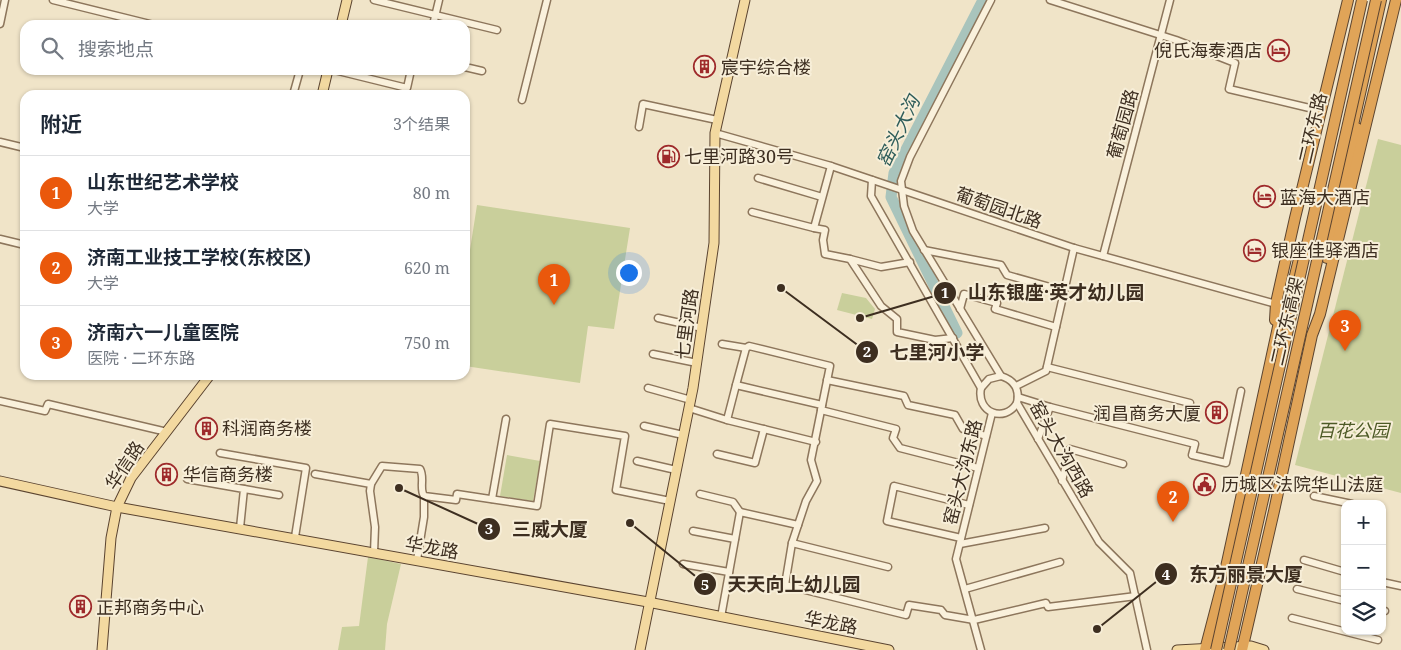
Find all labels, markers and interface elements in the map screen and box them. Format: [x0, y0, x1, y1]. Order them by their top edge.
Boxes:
search box [20, 20, 470, 75]
icon: search [38, 34, 66, 62]
text: 搜索地点 [78, 36, 154, 62]
place label: 倪氏海泰酒店 [1154, 38, 1262, 62]
hotel icon: 倪氏海泰酒店 [1266, 38, 1290, 62]
building icon: 宸宇综合楼 [693, 55, 717, 79]
place label: 宸宇综合楼 [721, 55, 811, 79]
street label: 葡萄园路 [1101, 86, 1143, 162]
water label: 窑头大沟 [870, 89, 927, 171]
street label: 二环东路 [1292, 90, 1332, 166]
text: 附近 [40, 110, 82, 138]
text: 3个结果 [393, 113, 450, 135]
fuel station icon: 七里河路30号 [656, 144, 680, 168]
place label: 七里河路30号 [684, 144, 794, 168]
text: 山东世纪艺术学校 [87, 169, 239, 195]
street label: 葡萄园北路 [953, 181, 1045, 233]
text: 1 [51, 182, 61, 204]
text: 80 m [413, 182, 450, 204]
hotel icon: 蓝海大酒店 [1252, 185, 1276, 209]
place label: 蓝海大酒店 [1280, 185, 1370, 209]
text: 大学 [87, 197, 119, 219]
hotel icon: 银座佳驿酒店 [1243, 238, 1267, 262]
place label: 银座佳驿酒店 [1271, 238, 1379, 262]
text: 济南工业技工学校(东校区) [87, 244, 311, 270]
text: 2 [51, 257, 61, 279]
text: 620 m [404, 257, 450, 279]
your location [616, 260, 642, 286]
pin: 1 [538, 264, 570, 305]
text: 大学 [87, 272, 119, 294]
street label: 二环东高架 [1264, 274, 1308, 368]
callout: 山东银座·英才幼儿园 [932, 276, 1154, 310]
text: 山东银座·英才幼儿园 [968, 279, 1144, 305]
text: 1 [941, 282, 949, 302]
street label: 七里河路 [669, 287, 703, 361]
pin: 3 [1329, 310, 1361, 351]
text: 济南六一儿童医院 [87, 319, 239, 345]
text: 3 [51, 332, 61, 354]
text: 750 m [404, 332, 450, 354]
callout: 七里河小学 [854, 335, 994, 369]
text: 七里河小学 [889, 339, 985, 365]
text: 2 [863, 341, 871, 361]
text: 医院 · 二环东路 [87, 347, 195, 369]
street label: 窑头大沟西路 [1025, 396, 1099, 502]
place label: 润昌商务大厦 [1093, 401, 1201, 425]
building icon: 润昌商务大厦 [1205, 401, 1229, 425]
building icon: 科润商务楼 [194, 416, 218, 440]
place label: 科润商务楼 [222, 416, 312, 440]
street label: 窑头大沟东路 [937, 417, 987, 527]
park label: 百花公园 [1317, 418, 1392, 442]
street label: 华信路 [99, 436, 149, 494]
building icon: 华信商务楼 [155, 462, 179, 486]
place label: 华信商务楼 [183, 462, 273, 486]
public building icon: 历城区法院华山法庭 [1193, 472, 1217, 496]
place label: 历城区法院华山法庭 [1221, 472, 1383, 496]
pin: 2 [1157, 481, 1189, 522]
map controls [1341, 500, 1386, 635]
button: + [1341, 500, 1386, 545]
callout: 三威大厦 [477, 512, 598, 546]
text: 三威大厦 [512, 516, 588, 542]
text: 3 [485, 518, 493, 538]
street label: 华龙路 [403, 530, 461, 564]
button: − [1341, 545, 1386, 590]
callout: 东方丽景大厦 [1154, 557, 1313, 591]
text: 东方丽景大厦 [1189, 561, 1303, 587]
text: 4 [1162, 564, 1171, 584]
callout: 天天向上幼儿园 [692, 567, 870, 601]
text: 天天向上幼儿园 [727, 571, 861, 597]
text: 5 [701, 574, 709, 594]
button: layers [1341, 590, 1386, 635]
building icon: 正邦商务中心 [68, 595, 92, 619]
place label: 正邦商务中心 [96, 595, 204, 619]
street label: 华龙路 [802, 605, 860, 639]

